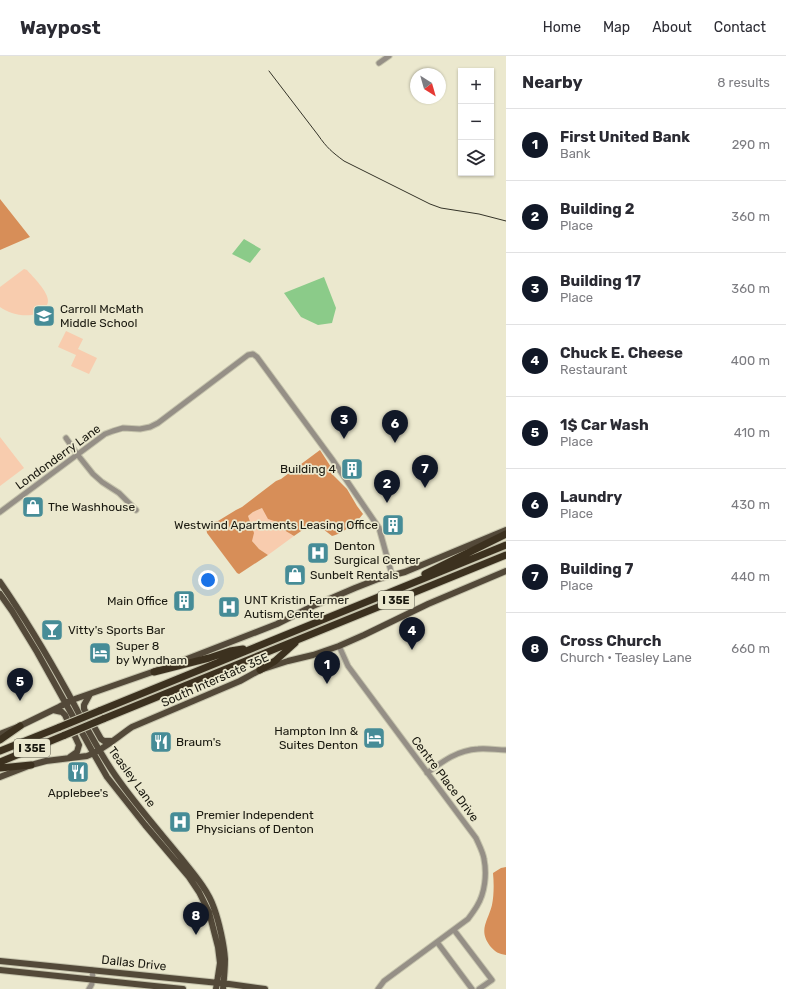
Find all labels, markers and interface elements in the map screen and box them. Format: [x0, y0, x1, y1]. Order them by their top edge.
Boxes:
text: Waypost [20, 16, 101, 39]
text: Home [543, 19, 581, 36]
text: Map [603, 19, 630, 36]
text: About [652, 19, 692, 36]
text: Contact [714, 19, 766, 36]
north arrow [410, 68, 446, 104]
map controls [458, 68, 494, 176]
button: + [458, 68, 494, 104]
text: Nearby [522, 72, 583, 92]
text: 8 results [717, 75, 770, 90]
button: − [458, 104, 494, 140]
text: First United Bank [560, 128, 690, 146]
text: 1 [532, 137, 538, 152]
text: 290 m [732, 137, 770, 152]
button: layers [458, 140, 494, 176]
text: Bank [560, 146, 590, 161]
text: Building 2 [560, 200, 635, 218]
text: 2 [531, 209, 539, 224]
text: 360 m [731, 209, 770, 224]
text: Place [560, 218, 593, 233]
text: Building 17 [560, 272, 641, 290]
text: 3 [531, 281, 539, 296]
text: 360 m [731, 281, 770, 296]
text: Place [560, 290, 593, 305]
place label: Carroll McMath Middle School [60, 302, 144, 330]
school or university icon: Carroll McMath Middle School [31, 303, 57, 329]
text: Chuck E. Cheese [560, 344, 683, 362]
text: 4 [531, 353, 539, 368]
text: 400 m [731, 353, 770, 368]
text: Restaurant [560, 362, 627, 377]
pin: 3 [331, 406, 357, 439]
pin: 6 [382, 410, 408, 443]
text: 1$ Car Wash [560, 416, 649, 434]
street label: Londonderry Lane [13, 421, 103, 493]
text: 5 [531, 425, 539, 440]
text: 410 m [734, 425, 770, 440]
text: Place [560, 434, 593, 449]
pin: 7 [412, 455, 438, 488]
building icon: Building 4 [339, 456, 365, 482]
place label: Building 4 [280, 462, 337, 476]
pin: 2 [374, 470, 400, 503]
text: Laundry [560, 488, 622, 506]
shop icon: The Washhouse [20, 494, 46, 520]
text: 6 [531, 497, 539, 512]
text: 430 m [731, 497, 770, 512]
place label: The Washhouse [48, 500, 135, 514]
text: Place [560, 506, 593, 521]
building icon: Westwind Apartments Leasing Office [380, 512, 406, 538]
place label: Westwind Apartments Leasing Office [174, 518, 378, 532]
place label: Denton Surgical Center [334, 539, 421, 567]
hospital icon: Denton Surgical Center [305, 540, 331, 566]
text: Building 7 [560, 560, 633, 578]
shop icon: Sunbelt Rentals [282, 562, 308, 588]
place label: Sunbelt Rentals [310, 568, 398, 582]
text: 7 [531, 569, 539, 584]
text: 440 m [731, 569, 770, 584]
your location [198, 570, 218, 590]
text: Place [560, 578, 593, 593]
building icon: Main Office [171, 588, 197, 614]
road number: I 35E [378, 591, 414, 609]
place label: UNT Kristin Farmer Autism Center [244, 593, 349, 621]
place label: Main Office [107, 594, 168, 608]
hospital icon: UNT Kristin Farmer Autism Center [216, 594, 242, 620]
bar icon: Vitty's Sports Bar [39, 617, 65, 643]
pin: 4 [399, 617, 425, 650]
place label: Vitty's Sports Bar [68, 623, 166, 637]
text: Cross Church [560, 632, 661, 650]
place label: Super 8 by Wyndham [116, 639, 187, 667]
hotel icon: Super 8 by Wyndham [87, 640, 113, 666]
text: 8 [531, 641, 539, 656]
text: 660 m [731, 641, 770, 656]
street label: South Interstate 35E [159, 650, 271, 710]
text: Church · Teasley Lane [560, 650, 692, 665]
pin: 1 [314, 651, 340, 684]
pin: 5 [7, 668, 33, 701]
place label: Hampton Inn & Suites Denton [274, 724, 359, 752]
hotel icon: Hampton Inn & Suites Denton [361, 725, 387, 751]
restaurant icon: Braum's [148, 729, 174, 755]
street label: Centre Place Drive [408, 734, 482, 825]
place label: Braum's [176, 735, 221, 749]
road number: I 35E [14, 739, 50, 757]
street label: Teasley Lane [105, 744, 159, 810]
restaurant icon: Applebee's [65, 759, 91, 785]
place label: Applebee's [48, 786, 108, 800]
place label: Premier Independent Physicians of Denton [196, 808, 314, 836]
hospital icon: Premier Independent Physicians of Denton [167, 809, 193, 835]
pin: 8 [183, 902, 209, 935]
street label: Dallas Drive [101, 953, 167, 973]

